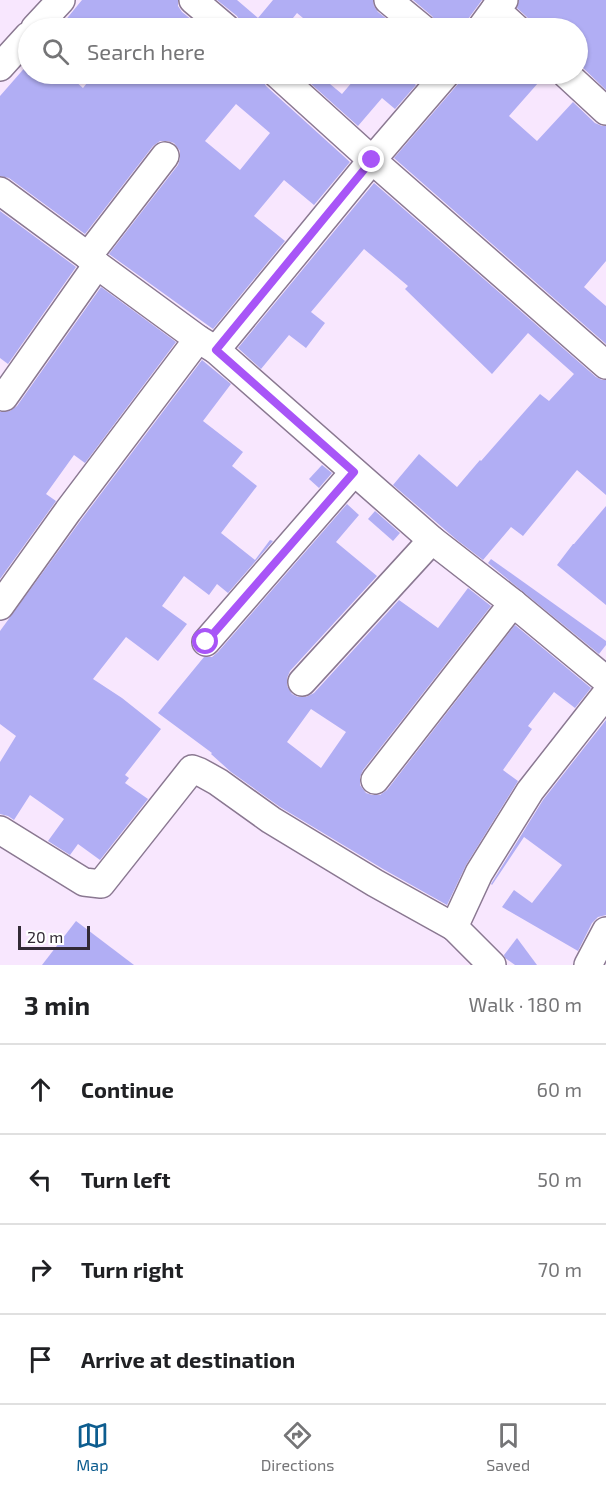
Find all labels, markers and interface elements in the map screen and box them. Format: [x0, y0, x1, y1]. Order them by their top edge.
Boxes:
search box [18, 18, 588, 84]
icon: search [39, 35, 72, 68]
text: Search here [87, 38, 205, 64]
route end [358, 146, 384, 172]
route start [192, 628, 218, 654]
scale bar [18, 923, 90, 950]
text: 20 m [27, 927, 63, 946]
text: 3 min [24, 989, 90, 1020]
text: Walk · 180 m [469, 992, 582, 1016]
icon: ahead [24, 1073, 57, 1106]
text: Continue [81, 1076, 174, 1102]
text: 60 m [537, 1077, 582, 1101]
icon: left [24, 1163, 57, 1196]
text: Turn left [81, 1166, 170, 1192]
text: 50 m [537, 1167, 582, 1191]
icon: right [24, 1253, 57, 1286]
text: Turn right [81, 1256, 183, 1282]
text: 70 m [538, 1257, 582, 1281]
icon: arrive [24, 1343, 57, 1376]
text: Arrive at destination [81, 1346, 295, 1372]
tab: Map [76, 1419, 109, 1474]
tab: Directions [261, 1419, 334, 1474]
tab: Saved [486, 1419, 530, 1474]

